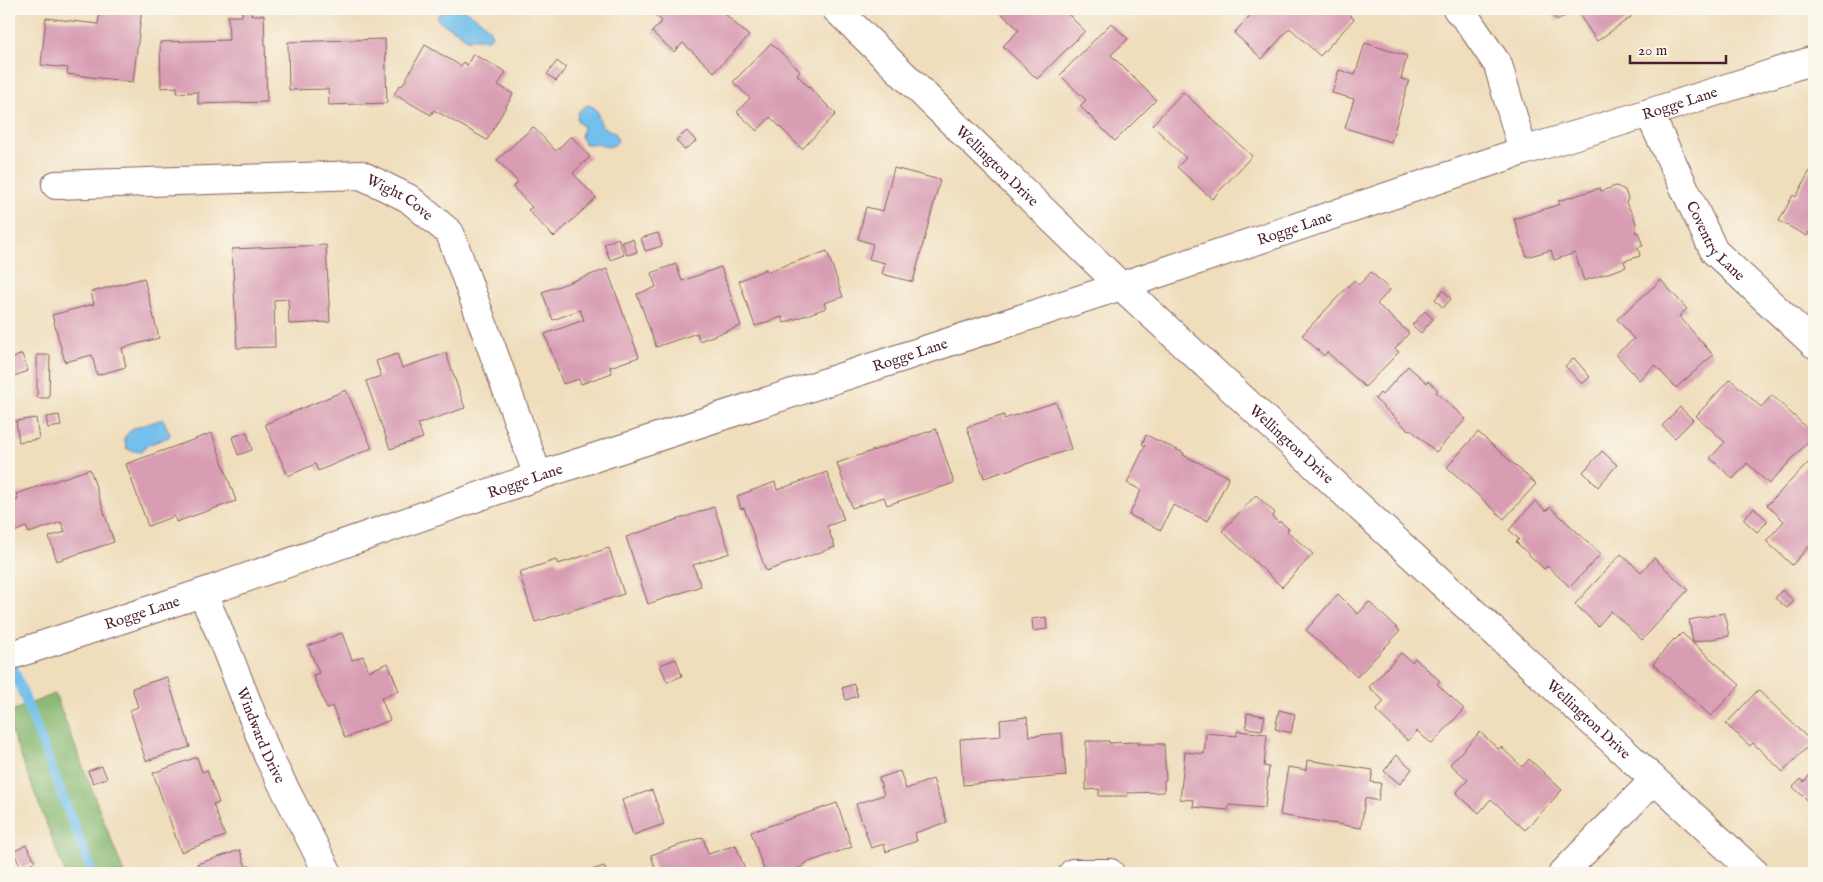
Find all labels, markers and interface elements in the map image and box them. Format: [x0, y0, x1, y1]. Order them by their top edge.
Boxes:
scale bar [1630, 32, 1727, 64]
text: 20 m [1638, 41, 1668, 60]
street label: Rogge Lane [1640, 83, 1720, 124]
street label: Wellington Drive [952, 122, 1043, 211]
street label: Wight Cove [363, 170, 437, 225]
street label: Coventry Lane [1682, 198, 1749, 285]
street label: Rogge Lane [1255, 207, 1335, 250]
street label: Rogge Lane [870, 334, 950, 376]
street label: Wellington Drive [1245, 401, 1338, 488]
street label: Rogge Lane [485, 460, 565, 503]
street label: Rogge Lane [102, 592, 182, 634]
street label: Wellington Drive [1542, 676, 1635, 763]
street label: Windward Drive [232, 685, 289, 787]

